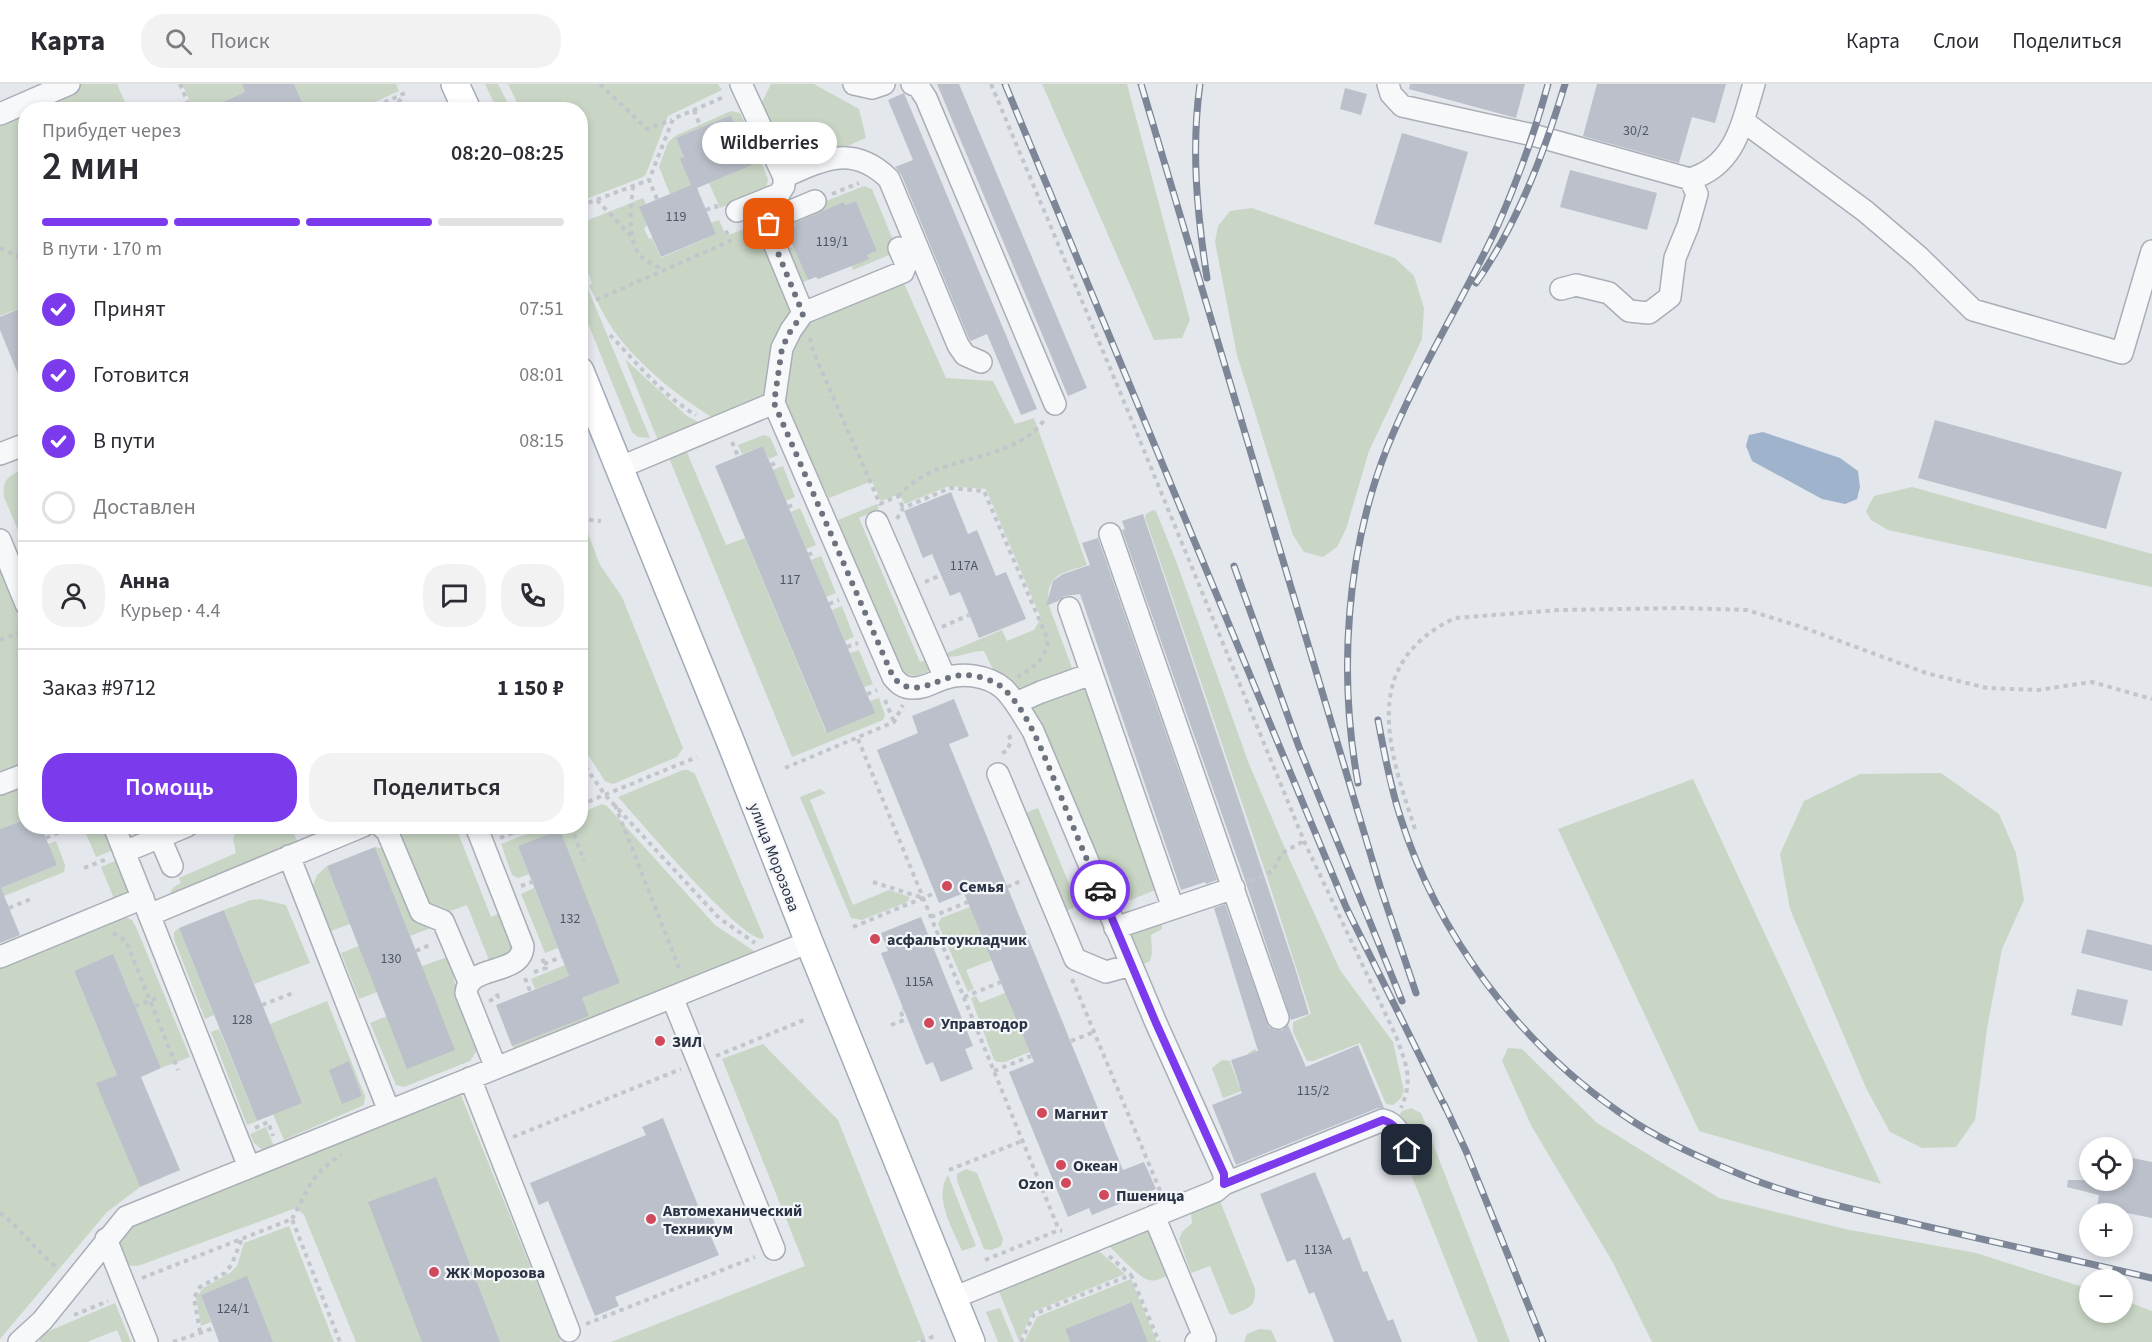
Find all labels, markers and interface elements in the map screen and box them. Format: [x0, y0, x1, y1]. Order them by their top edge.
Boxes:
search box [141, 14, 561, 68]
text: Карта [30, 21, 105, 61]
icon: search [162, 25, 195, 58]
text: Поиск [210, 25, 270, 57]
text: Карта [1846, 26, 1900, 56]
text: Слои [1933, 26, 1979, 56]
text: Поделиться [2012, 26, 2122, 56]
text: Прибудет через [42, 117, 181, 145]
house number: 30/2 [1623, 121, 1649, 141]
callout: Wildberries [702, 122, 836, 164]
text: Wildberries [720, 129, 819, 157]
text: 08:20–08:25 [451, 137, 564, 169]
text: 2 мин [42, 139, 140, 195]
pin [743, 198, 794, 249]
house number: 119 [666, 207, 686, 227]
icon: bag [752, 207, 785, 240]
house number: 119/1 [816, 232, 848, 252]
text: В пути · 170 m [42, 235, 162, 263]
icon: check [42, 293, 75, 326]
text: Принят [93, 293, 166, 325]
text: 07:51 [519, 295, 564, 323]
icon: check [42, 359, 75, 392]
text: Готовится [93, 359, 190, 391]
text: 08:01 [519, 361, 564, 389]
icon: check [42, 425, 75, 458]
text: В пути [93, 425, 155, 457]
text: 08:15 [519, 427, 564, 455]
text: Доставлен [93, 491, 196, 523]
house number: 117А [950, 556, 979, 576]
button: person [42, 564, 105, 627]
button: chat [423, 564, 486, 627]
button: phone [501, 564, 564, 627]
text: Анна [120, 565, 170, 597]
house number: 117 [780, 570, 800, 590]
text: Курьер · 4.4 [120, 597, 220, 625]
text: Заказ #9712 [42, 672, 156, 704]
text: 1 150 ₽ [497, 672, 564, 704]
button: Помощь [42, 753, 297, 822]
button: Поделиться [309, 753, 564, 822]
street label: улица Морозова [743, 800, 805, 915]
courier [1070, 860, 1130, 920]
icon: car [1084, 874, 1117, 907]
place label: Семья [959, 876, 1004, 898]
marker: Семья [940, 879, 954, 893]
house number: 132 [560, 909, 580, 929]
place label: асфальтоукладчик [887, 929, 1027, 951]
marker: асфальтоукладчик [868, 932, 882, 946]
house number: 130 [381, 949, 401, 969]
house number: 115А [905, 972, 934, 992]
house number: 128 [232, 1010, 252, 1030]
place label: Управтодор [941, 1013, 1028, 1035]
marker: Управтодор [922, 1016, 936, 1030]
place label: ЗИЛ [672, 1031, 702, 1053]
marker: ЗИЛ [653, 1034, 667, 1048]
house number: 115/2 [1297, 1081, 1329, 1101]
place label: Магнит [1054, 1103, 1108, 1125]
marker: Магнит [1035, 1106, 1049, 1120]
pin [1381, 1124, 1432, 1175]
icon: home [1390, 1133, 1423, 1166]
map controls [2079, 1137, 2133, 1323]
button: locate [2079, 1137, 2133, 1191]
place label: Океан [1073, 1155, 1118, 1177]
marker: Океан [1054, 1158, 1068, 1172]
place label: Ozon [1018, 1173, 1054, 1195]
marker: Ozon [1059, 1176, 1073, 1190]
place label: Пшеница [1116, 1185, 1184, 1207]
marker: Пшеница [1097, 1188, 1111, 1202]
place label: Автомеханический Техникум [662, 1200, 802, 1240]
button: + [2079, 1203, 2133, 1257]
marker: Автомеханический Техникум [644, 1212, 658, 1226]
house number: 113А [1304, 1240, 1333, 1260]
place label: ЖК Морозова [446, 1262, 545, 1284]
marker: ЖК Морозова [427, 1265, 441, 1279]
button: − [2079, 1269, 2133, 1323]
house number: 124/1 [217, 1299, 249, 1319]

